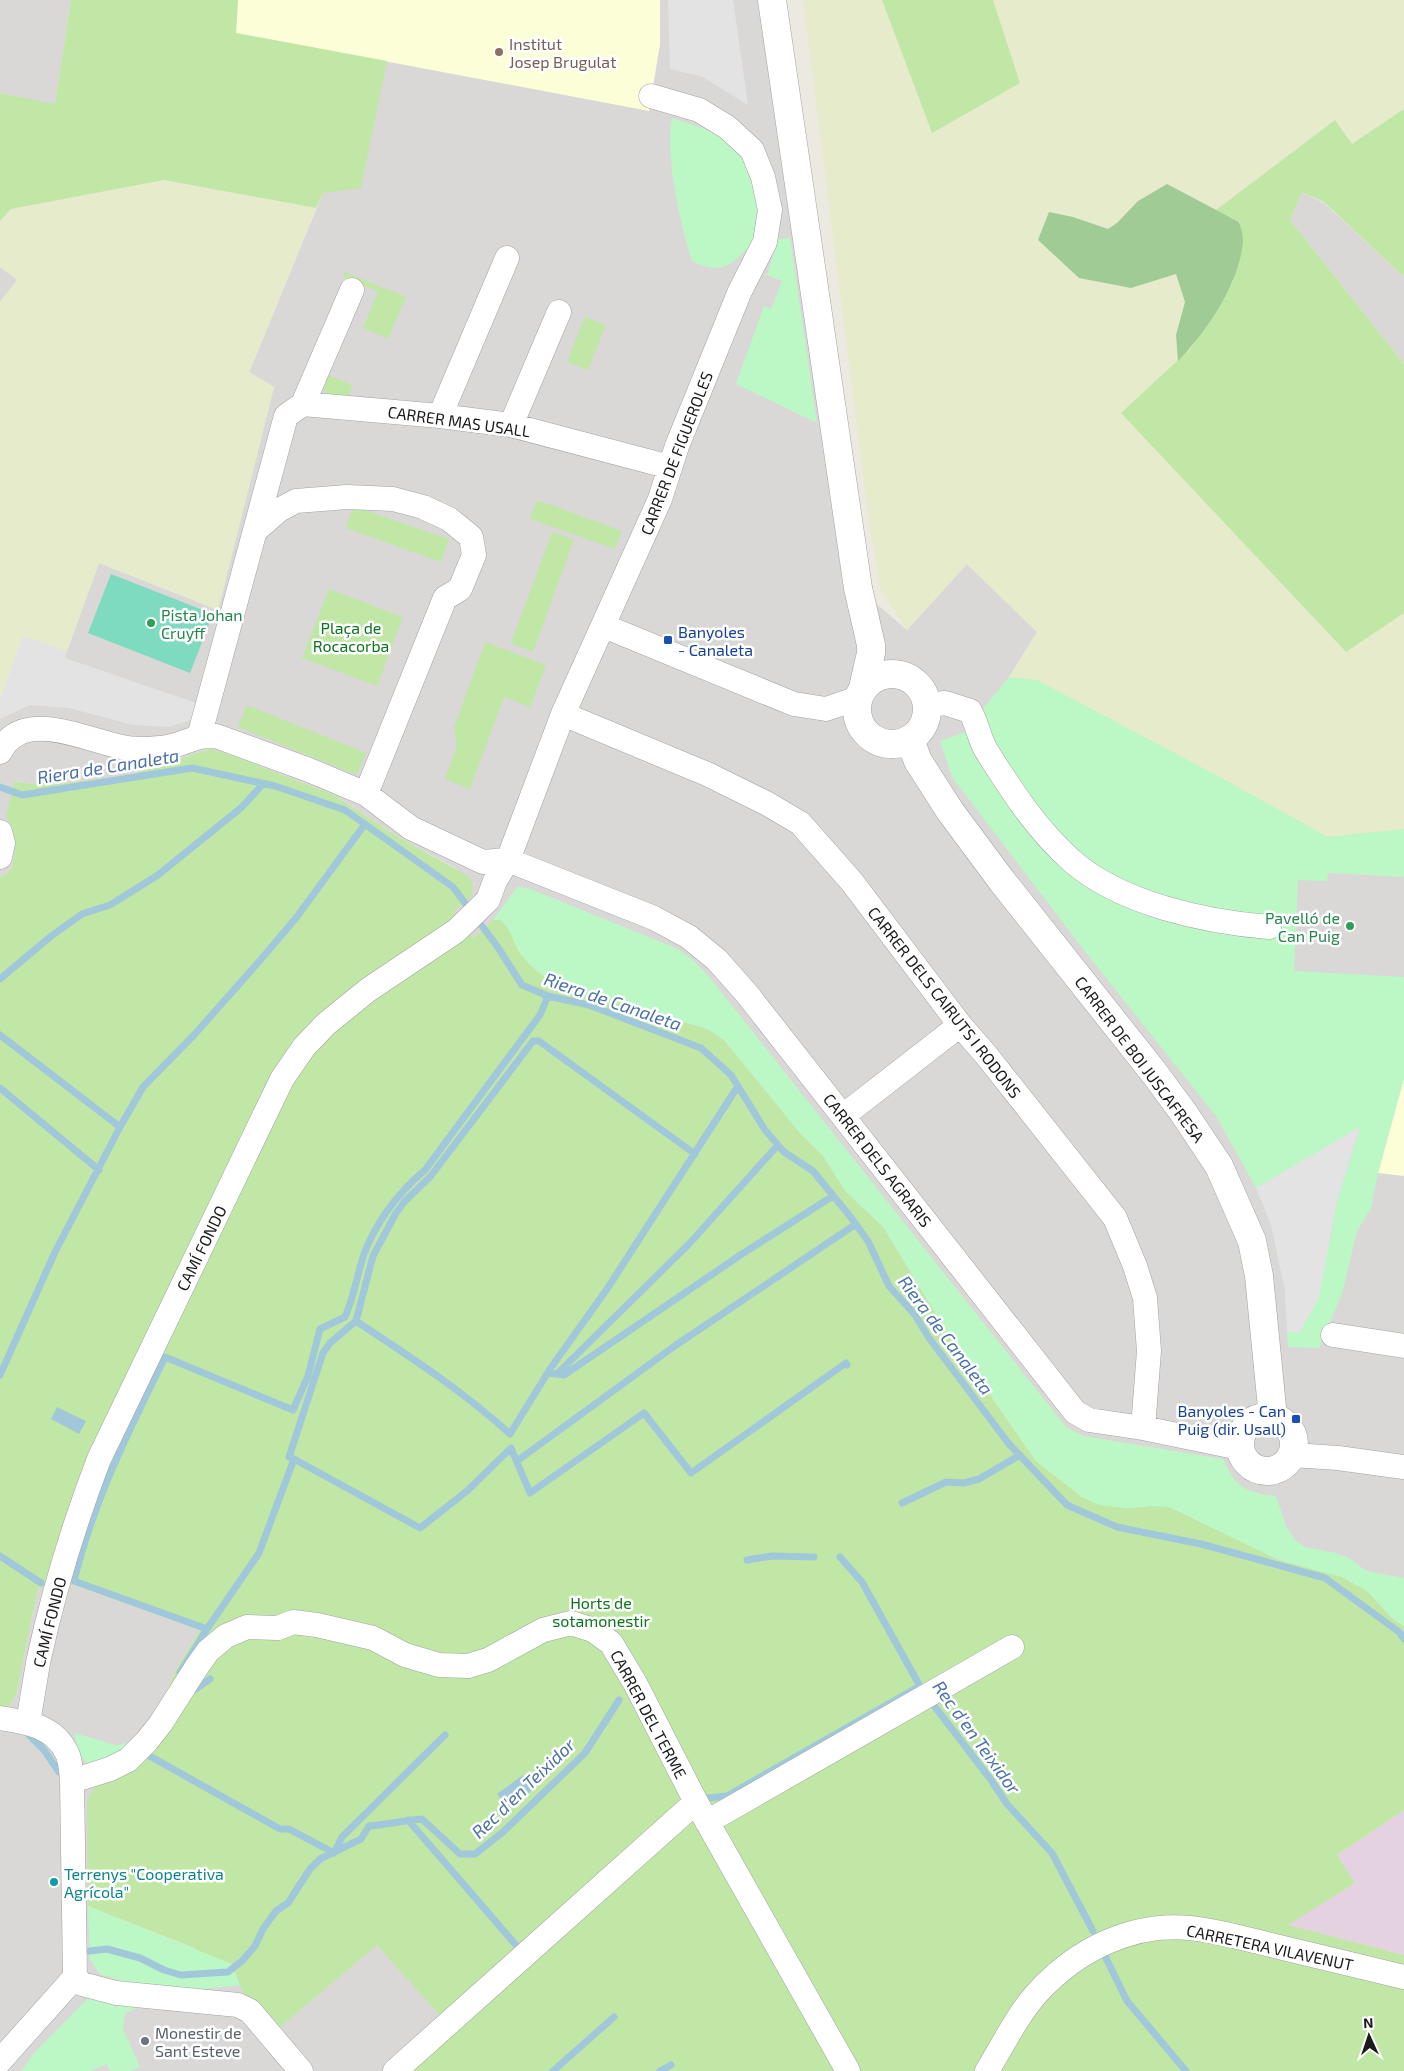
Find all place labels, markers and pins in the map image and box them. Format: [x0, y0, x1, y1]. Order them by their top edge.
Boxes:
place label: Institut Josep Brugulat [509, 34, 616, 71]
marker: Institut Josep Brugulat [493, 46, 505, 58]
place label: Pista Johan Cruyff [161, 605, 243, 642]
marker: Pista Johan Cruyff [145, 617, 157, 629]
place label: Banyoles - Canaleta [678, 622, 753, 659]
marker: Banyoles - Canaleta [662, 634, 674, 646]
place label: Pavelló de Can Puig [1265, 908, 1340, 945]
marker: Pavelló de Can Puig [1344, 920, 1356, 932]
place label: Banyoles - Can Puig (dir. Usall) [1178, 1401, 1286, 1438]
marker: Banyoles - Can Puig (dir. Usall) [1290, 1413, 1302, 1425]
place label: Terrenys "Cooperativa Agrícola" [64, 1864, 224, 1901]
marker: Terrenys "Cooperativa Agrícola" [48, 1876, 60, 1888]
place label: Monestir de Sant Esteve [155, 2023, 242, 2060]
marker: Monestir de Sant Esteve [139, 2035, 151, 2047]

